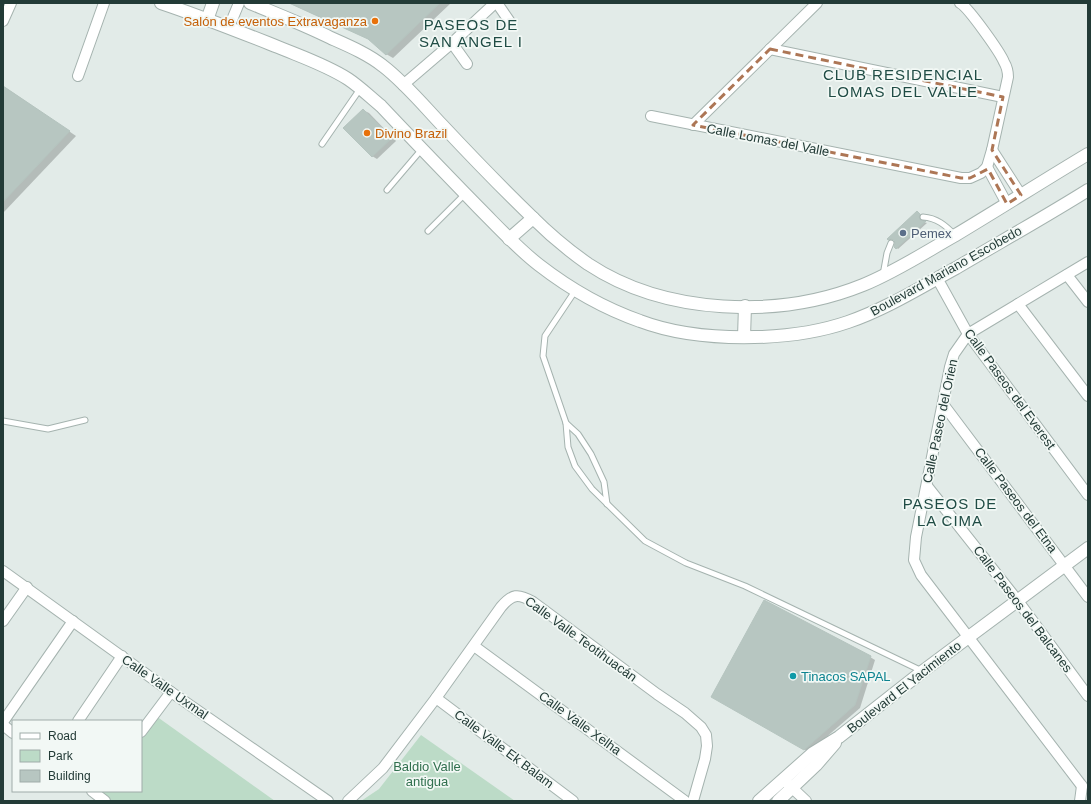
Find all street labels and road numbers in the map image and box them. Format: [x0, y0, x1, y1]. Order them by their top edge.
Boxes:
street label: Calle Lomas del Valle [705, 121, 831, 159]
street label: Boulevard Mariano Escobedo [868, 223, 1024, 319]
street label: Calle Paseos del Everest [961, 326, 1059, 452]
street label: Calle Paseo del Orien [920, 358, 960, 484]
street label: Calle Paseos del Etna [972, 444, 1061, 556]
street label: Calle Paseos del Balcanes [970, 543, 1076, 676]
street label: Calle Valle Teotihuacán [522, 593, 640, 685]
street label: Boulevard El Yacimiento [844, 638, 964, 736]
street label: Calle Valle Uxmal [119, 652, 211, 722]
street label: Calle Valle Xelha [536, 688, 625, 758]
street label: Calle Valle Ek Balam [451, 707, 557, 791]

